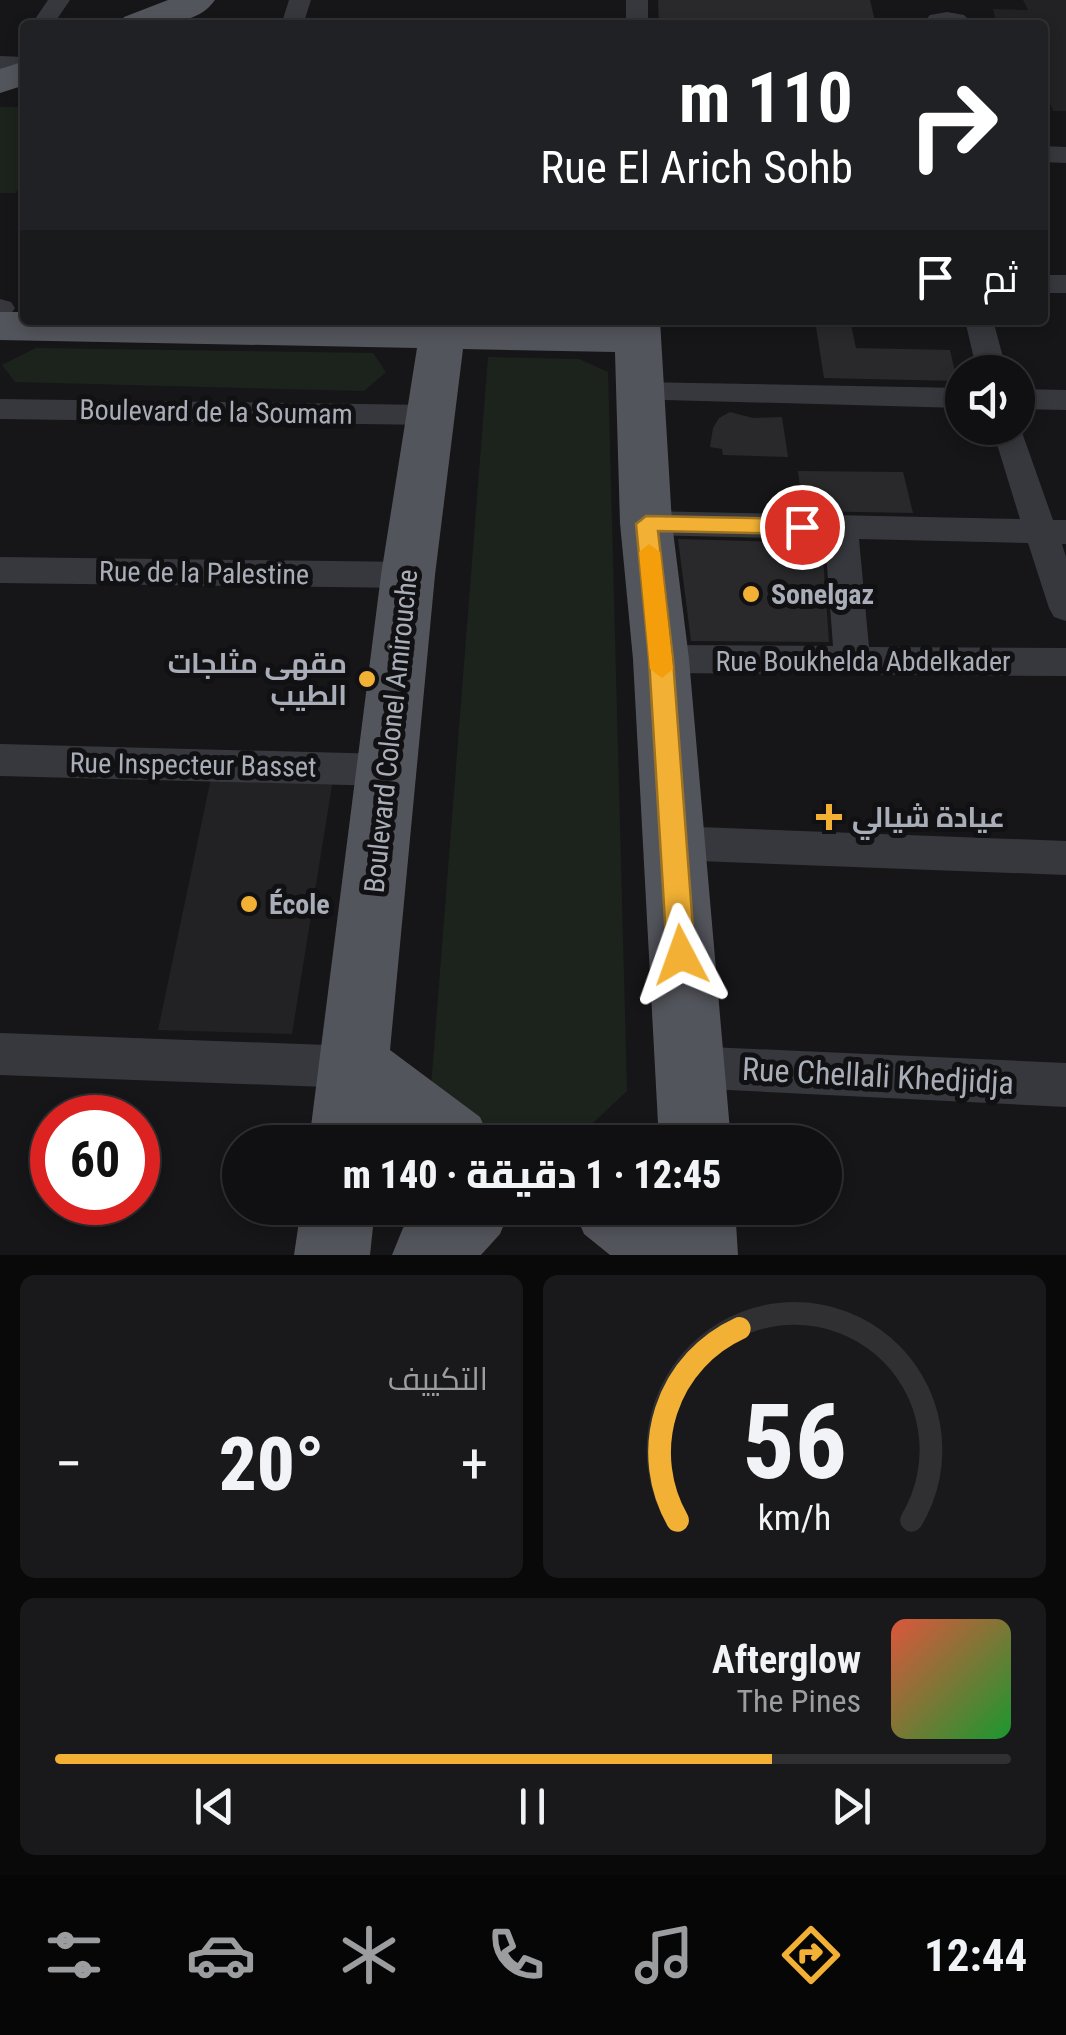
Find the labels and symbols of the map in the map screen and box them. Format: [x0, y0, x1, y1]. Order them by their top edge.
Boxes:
street label: Boulevard de la Soumam [79, 393, 353, 431]
pin [760, 485, 845, 570]
street label: Rue de la Palestine [99, 555, 309, 591]
street label: Boulevard Colonel Amirouche [358, 568, 424, 894]
place label: Sonelgaz [771, 578, 874, 611]
marker: Sonelgaz [740, 583, 762, 605]
street label: Rue Boukhelda Abdelkader [715, 645, 1011, 678]
place label: مقهى مثلجات الطيب [168, 647, 347, 712]
marker: مقهى مثلجات الطيب [356, 668, 378, 690]
street label: Rue Inspecteur Basset [69, 746, 317, 784]
place label: عيادة شيالي [852, 801, 1005, 840]
marker: عيادة شيالي [816, 804, 842, 830]
place label: École [269, 888, 330, 921]
marker: École [238, 893, 260, 915]
position arrow [629, 903, 733, 1007]
street label: Rue Chellali Khedjidja [741, 1050, 1015, 1102]
speed limit sign: 60 [30, 1095, 160, 1225]

